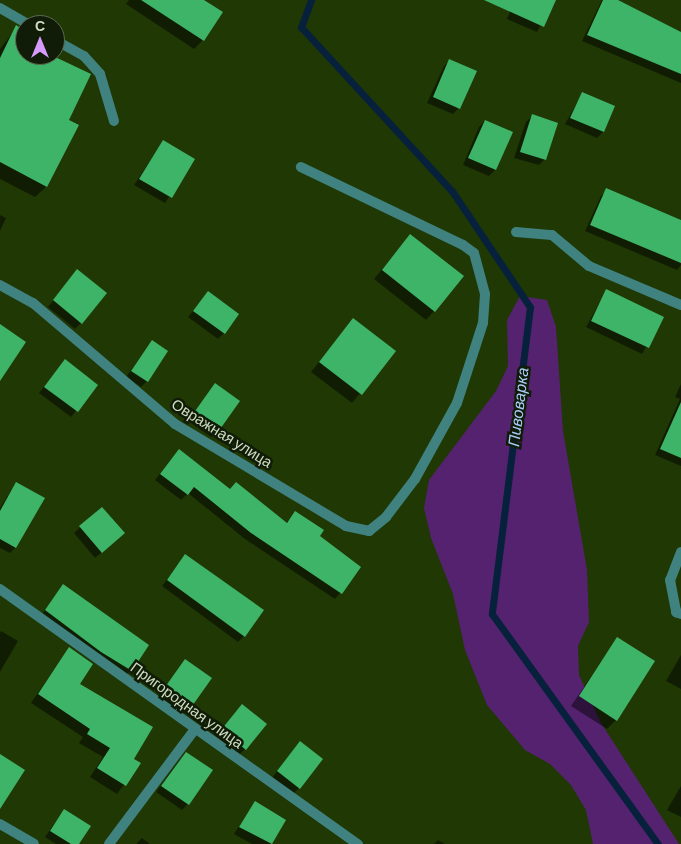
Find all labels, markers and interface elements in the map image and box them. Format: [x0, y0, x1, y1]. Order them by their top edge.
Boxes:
north arrow [15, 15, 65, 65]
text: С [35, 17, 45, 34]
water label: Пивоварка [504, 366, 532, 448]
street label: Овражная улица [168, 395, 276, 471]
street label: Пригородная улица [127, 658, 247, 752]

